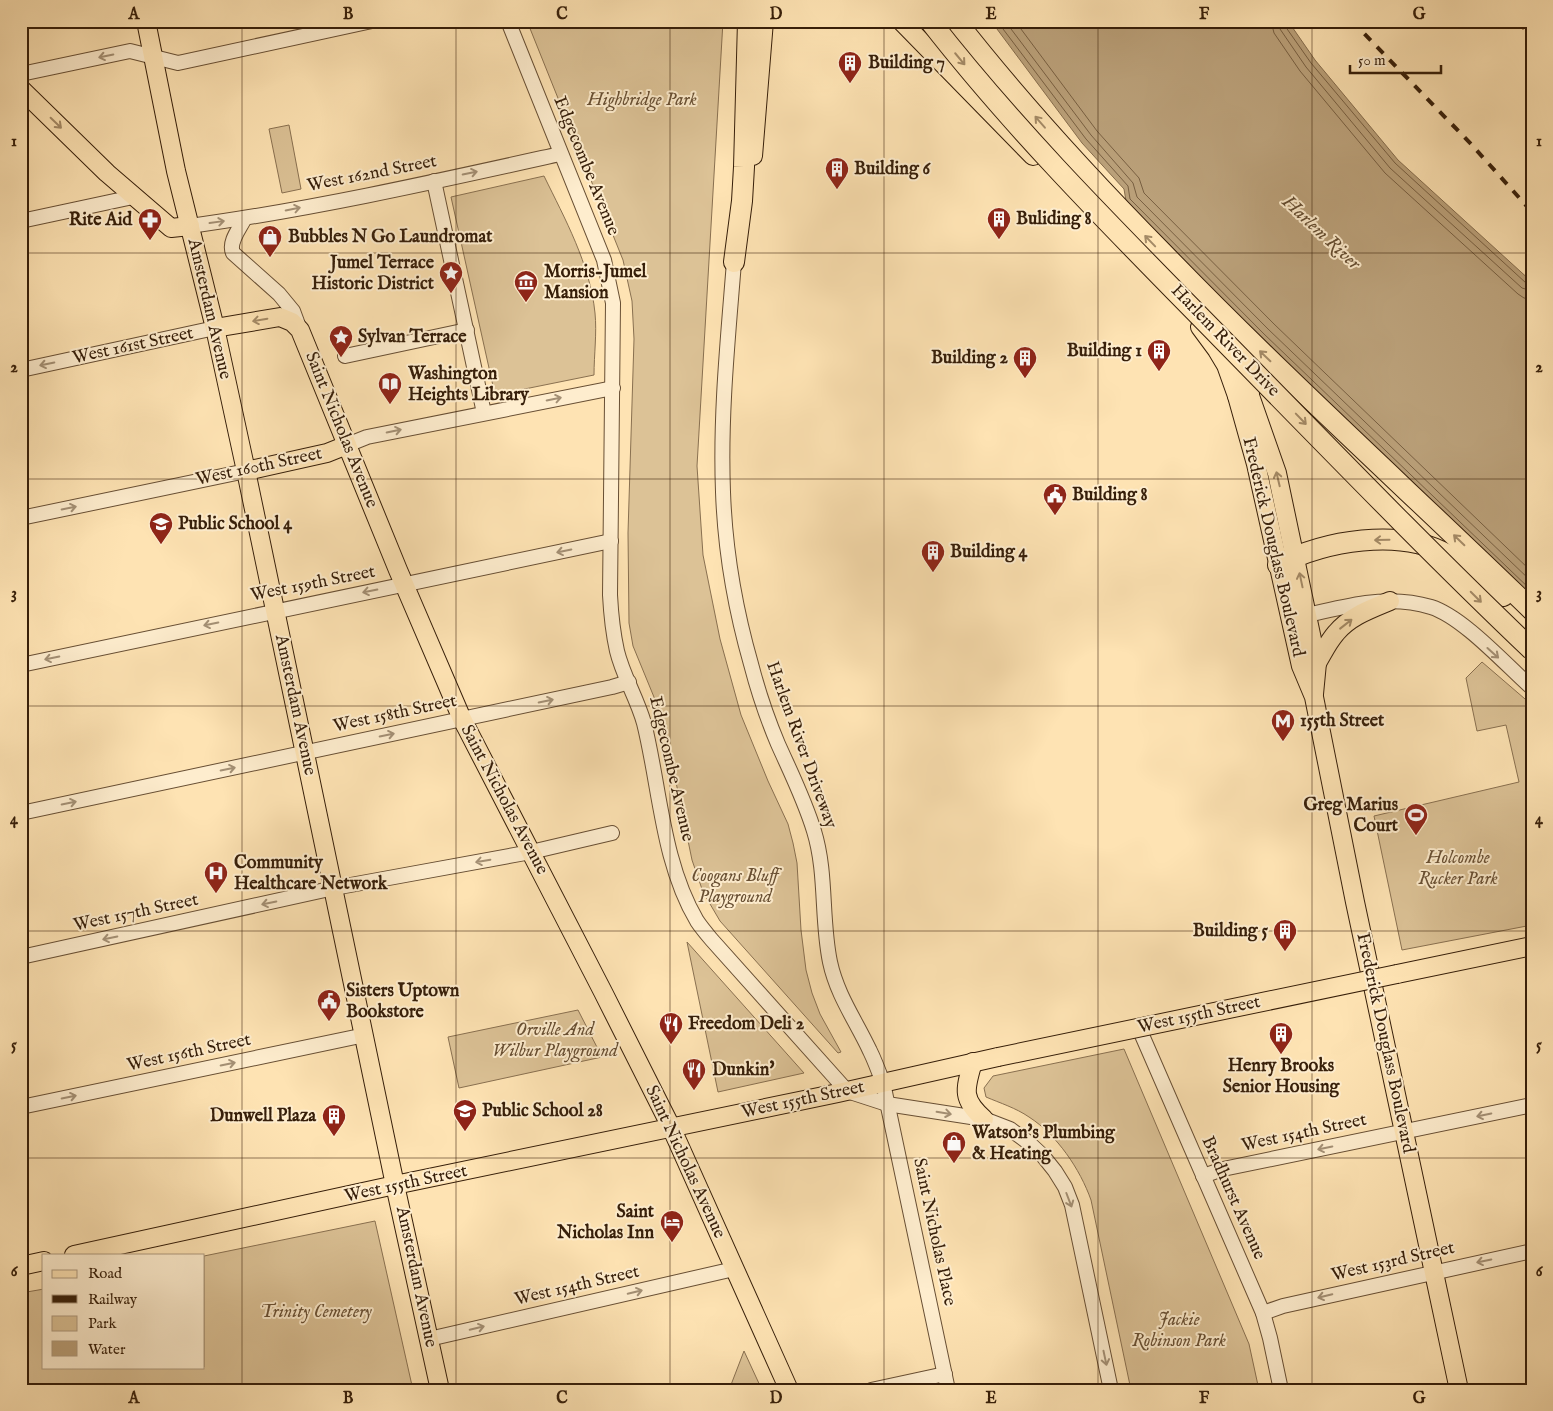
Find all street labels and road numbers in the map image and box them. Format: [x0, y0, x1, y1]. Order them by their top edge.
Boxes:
street label: Edgecombe Avenue [548, 93, 624, 239]
street label: West 162nd Street [305, 150, 439, 198]
street label: Amsterdam Avenue [181, 235, 236, 382]
street label: Harlem River Drive [1165, 280, 1285, 402]
street label: West 161st Street [70, 322, 196, 370]
street label: Saint Nicholas Avenue [299, 349, 383, 511]
street label: Frederick Douglass Boulevard [1236, 435, 1310, 660]
street label: West 160th Street [194, 442, 324, 492]
street label: West 159th Street [249, 561, 377, 607]
street label: Amsterdam Avenue [269, 631, 321, 778]
street label: Harlem River Driveway [760, 658, 842, 832]
street label: West 158th Street [331, 690, 459, 738]
street label: Edgecombe Avenue [643, 694, 699, 844]
street label: Saint Nicholas Avenue [455, 721, 553, 879]
street label: West 157th Street [71, 889, 201, 937]
street label: Frederick Douglass Boulevard [1350, 931, 1420, 1156]
street label: West 155th Street [1135, 991, 1263, 1039]
street label: West 156th Street [125, 1029, 253, 1077]
street label: West 155th Street [739, 1076, 867, 1124]
street label: Saint Nicholas Avenue [639, 1082, 731, 1242]
street label: West 154th Street [1239, 1109, 1369, 1157]
street label: Bradhurst Avenue [1195, 1133, 1271, 1263]
street label: Saint Nicholas Place [907, 1156, 961, 1308]
street label: West 155th Street [342, 1160, 470, 1208]
street label: Amsterdam Avenue [390, 1203, 442, 1350]
street label: West 153rd Street [1329, 1237, 1457, 1287]
street label: West 154th Street [512, 1260, 642, 1312]

